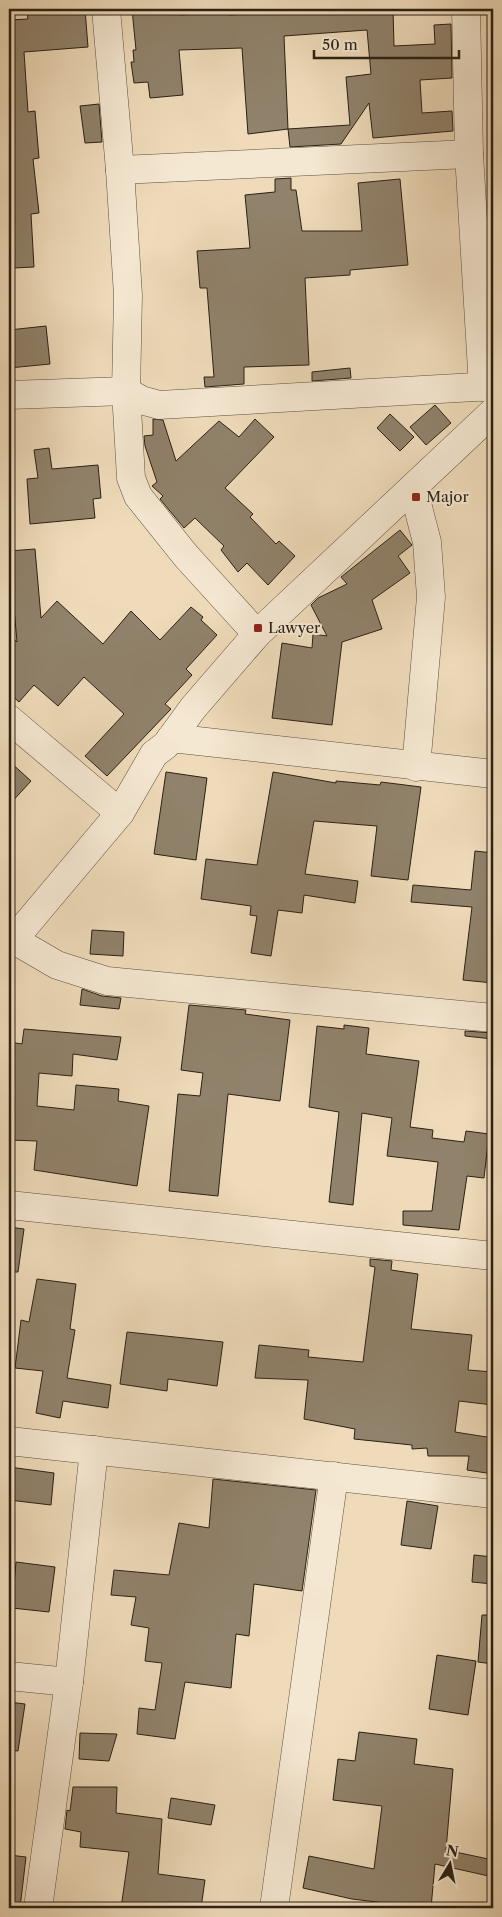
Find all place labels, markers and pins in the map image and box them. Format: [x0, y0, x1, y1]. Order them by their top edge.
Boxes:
place label: Major [426, 487, 469, 506]
marker: Major [410, 491, 422, 503]
place label: Lawyer [268, 618, 321, 637]
marker: Lawyer [252, 622, 264, 634]

